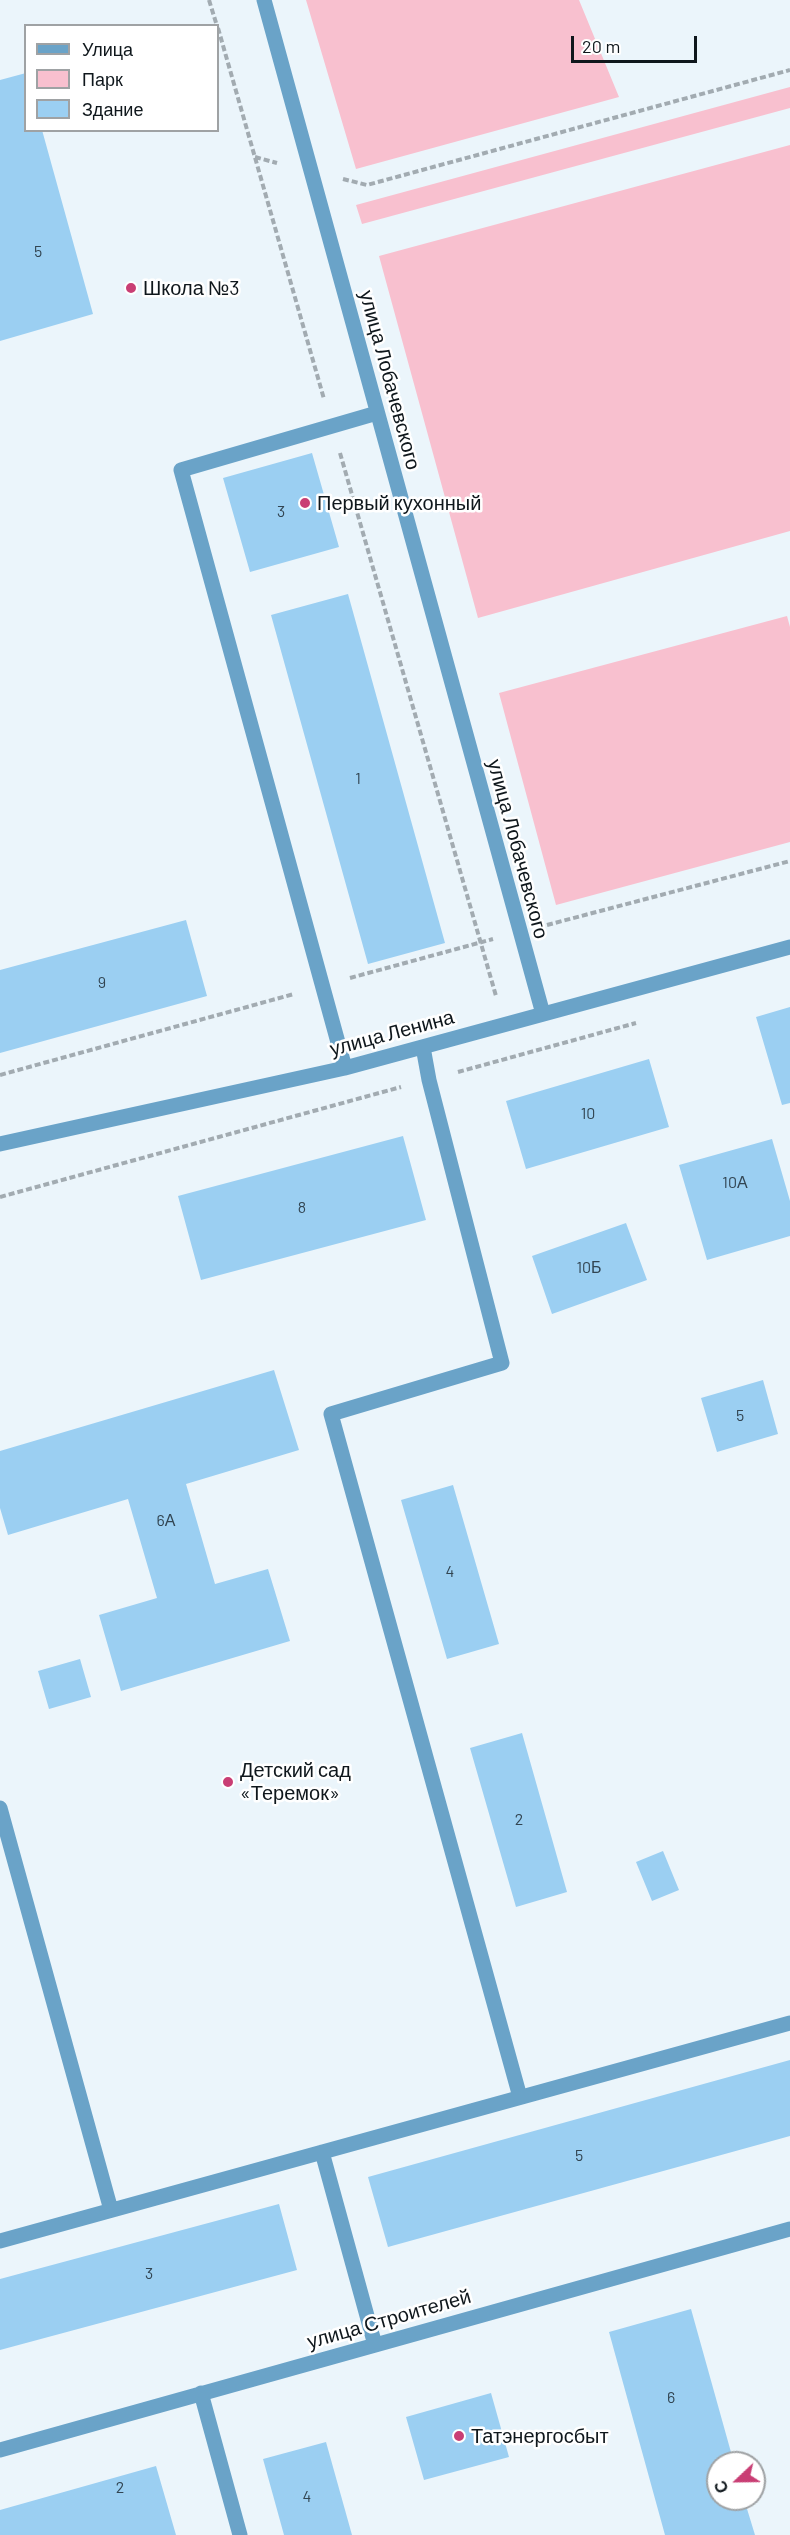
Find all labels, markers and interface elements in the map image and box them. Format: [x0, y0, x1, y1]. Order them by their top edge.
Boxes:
legend [24, 24, 219, 132]
scale bar [574, 24, 700, 62]
text: 20 m [582, 35, 620, 57]
text: Улица [82, 38, 133, 60]
text: Парк [82, 68, 123, 90]
text: Здание [82, 98, 143, 120]
house number: 5 [34, 242, 42, 262]
place label: Школа №3 [143, 276, 240, 300]
marker: Школа №3 [124, 281, 138, 295]
street label: улица Лобачевского [354, 288, 426, 472]
place label: Первый кухонный [317, 491, 481, 515]
marker: Первый кухонный [298, 496, 312, 510]
house number: 3 [277, 502, 285, 522]
street label: улица Лобачевского [482, 757, 554, 941]
house number: 1 [355, 769, 361, 789]
house number: 9 [98, 973, 106, 993]
street label: улица Ленина [327, 1005, 457, 1061]
house number: 10 [581, 1104, 595, 1124]
house number: 10А [722, 1173, 748, 1193]
house number: 8 [298, 1198, 306, 1218]
house number: 10Б [576, 1258, 602, 1278]
house number: 5 [736, 1406, 744, 1426]
house number: 6А [157, 1511, 175, 1531]
house number: 4 [446, 1562, 454, 1582]
place label: Детский сад «Теремок» [240, 1758, 351, 1805]
marker: Детский сад «Теремок» [221, 1775, 235, 1789]
house number: 2 [515, 1810, 523, 1830]
house number: 5 [575, 2146, 583, 2166]
house number: 3 [145, 2264, 153, 2284]
street label: улица Строителей [304, 2284, 474, 2354]
house number: 6 [667, 2388, 675, 2408]
place label: Татэнергосбыт [471, 2424, 609, 2448]
marker: Татэнергосбыт [452, 2429, 466, 2443]
north arrow [706, 2451, 766, 2511]
house number: 2 [116, 2478, 124, 2498]
text: С [710, 2478, 732, 2496]
house number: 4 [303, 2487, 311, 2507]

